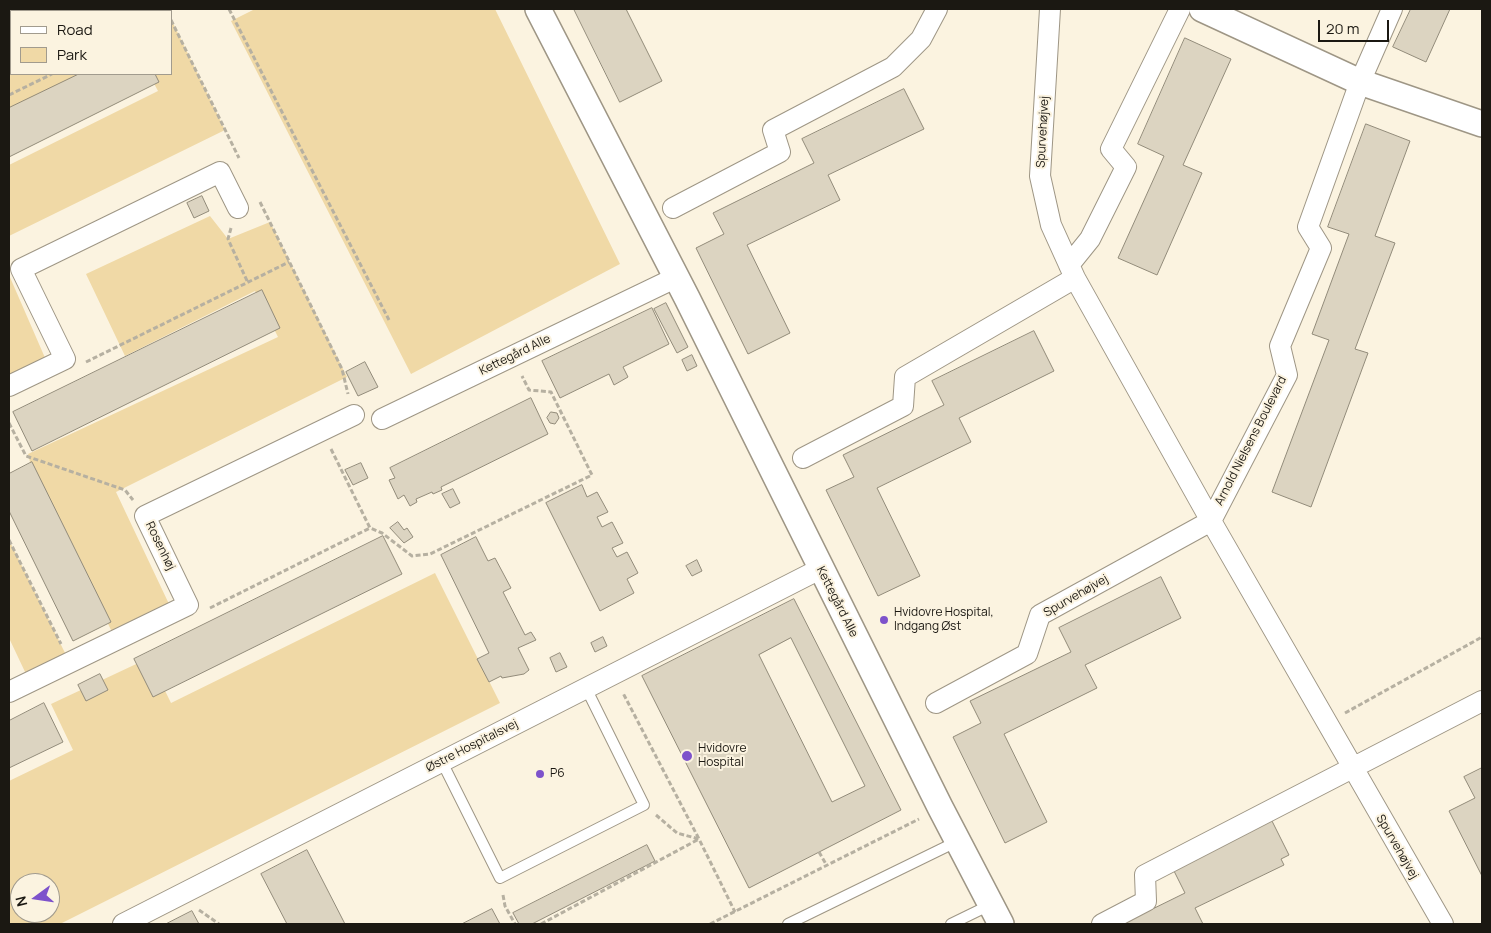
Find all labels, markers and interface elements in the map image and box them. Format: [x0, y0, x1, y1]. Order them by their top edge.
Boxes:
legend [10, 10, 172, 75]
scale bar [1321, 10, 1392, 42]
text: 20 m [1326, 18, 1359, 39]
text: Road [57, 19, 93, 40]
text: Park [57, 44, 87, 65]
street label: Spurvehøjvej [1034, 96, 1052, 168]
street label: Kettegård Alle [477, 332, 553, 378]
street label: Arnold Nielsens Boulevard [1212, 374, 1290, 508]
street label: Rosenhøj [142, 519, 178, 573]
street label: Kettegård Alle [813, 564, 861, 640]
street label: Spurvehøjvej [1041, 572, 1111, 620]
place label: Hvidovre Hospital, Indgang Øst [894, 606, 994, 634]
marker: Hvidovre Hospital, Indgang Øst [878, 614, 890, 626]
street label: Østre Hospitalsvej [424, 717, 520, 775]
place label: Hvidovre Hospital [698, 742, 746, 770]
marker: Hvidovre Hospital [680, 749, 694, 763]
place label: P6 [550, 767, 565, 781]
marker: P6 [534, 768, 546, 780]
street label: Spurvehøjvej [1373, 812, 1421, 882]
north arrow [10, 873, 60, 923]
text: N [10, 894, 31, 909]

